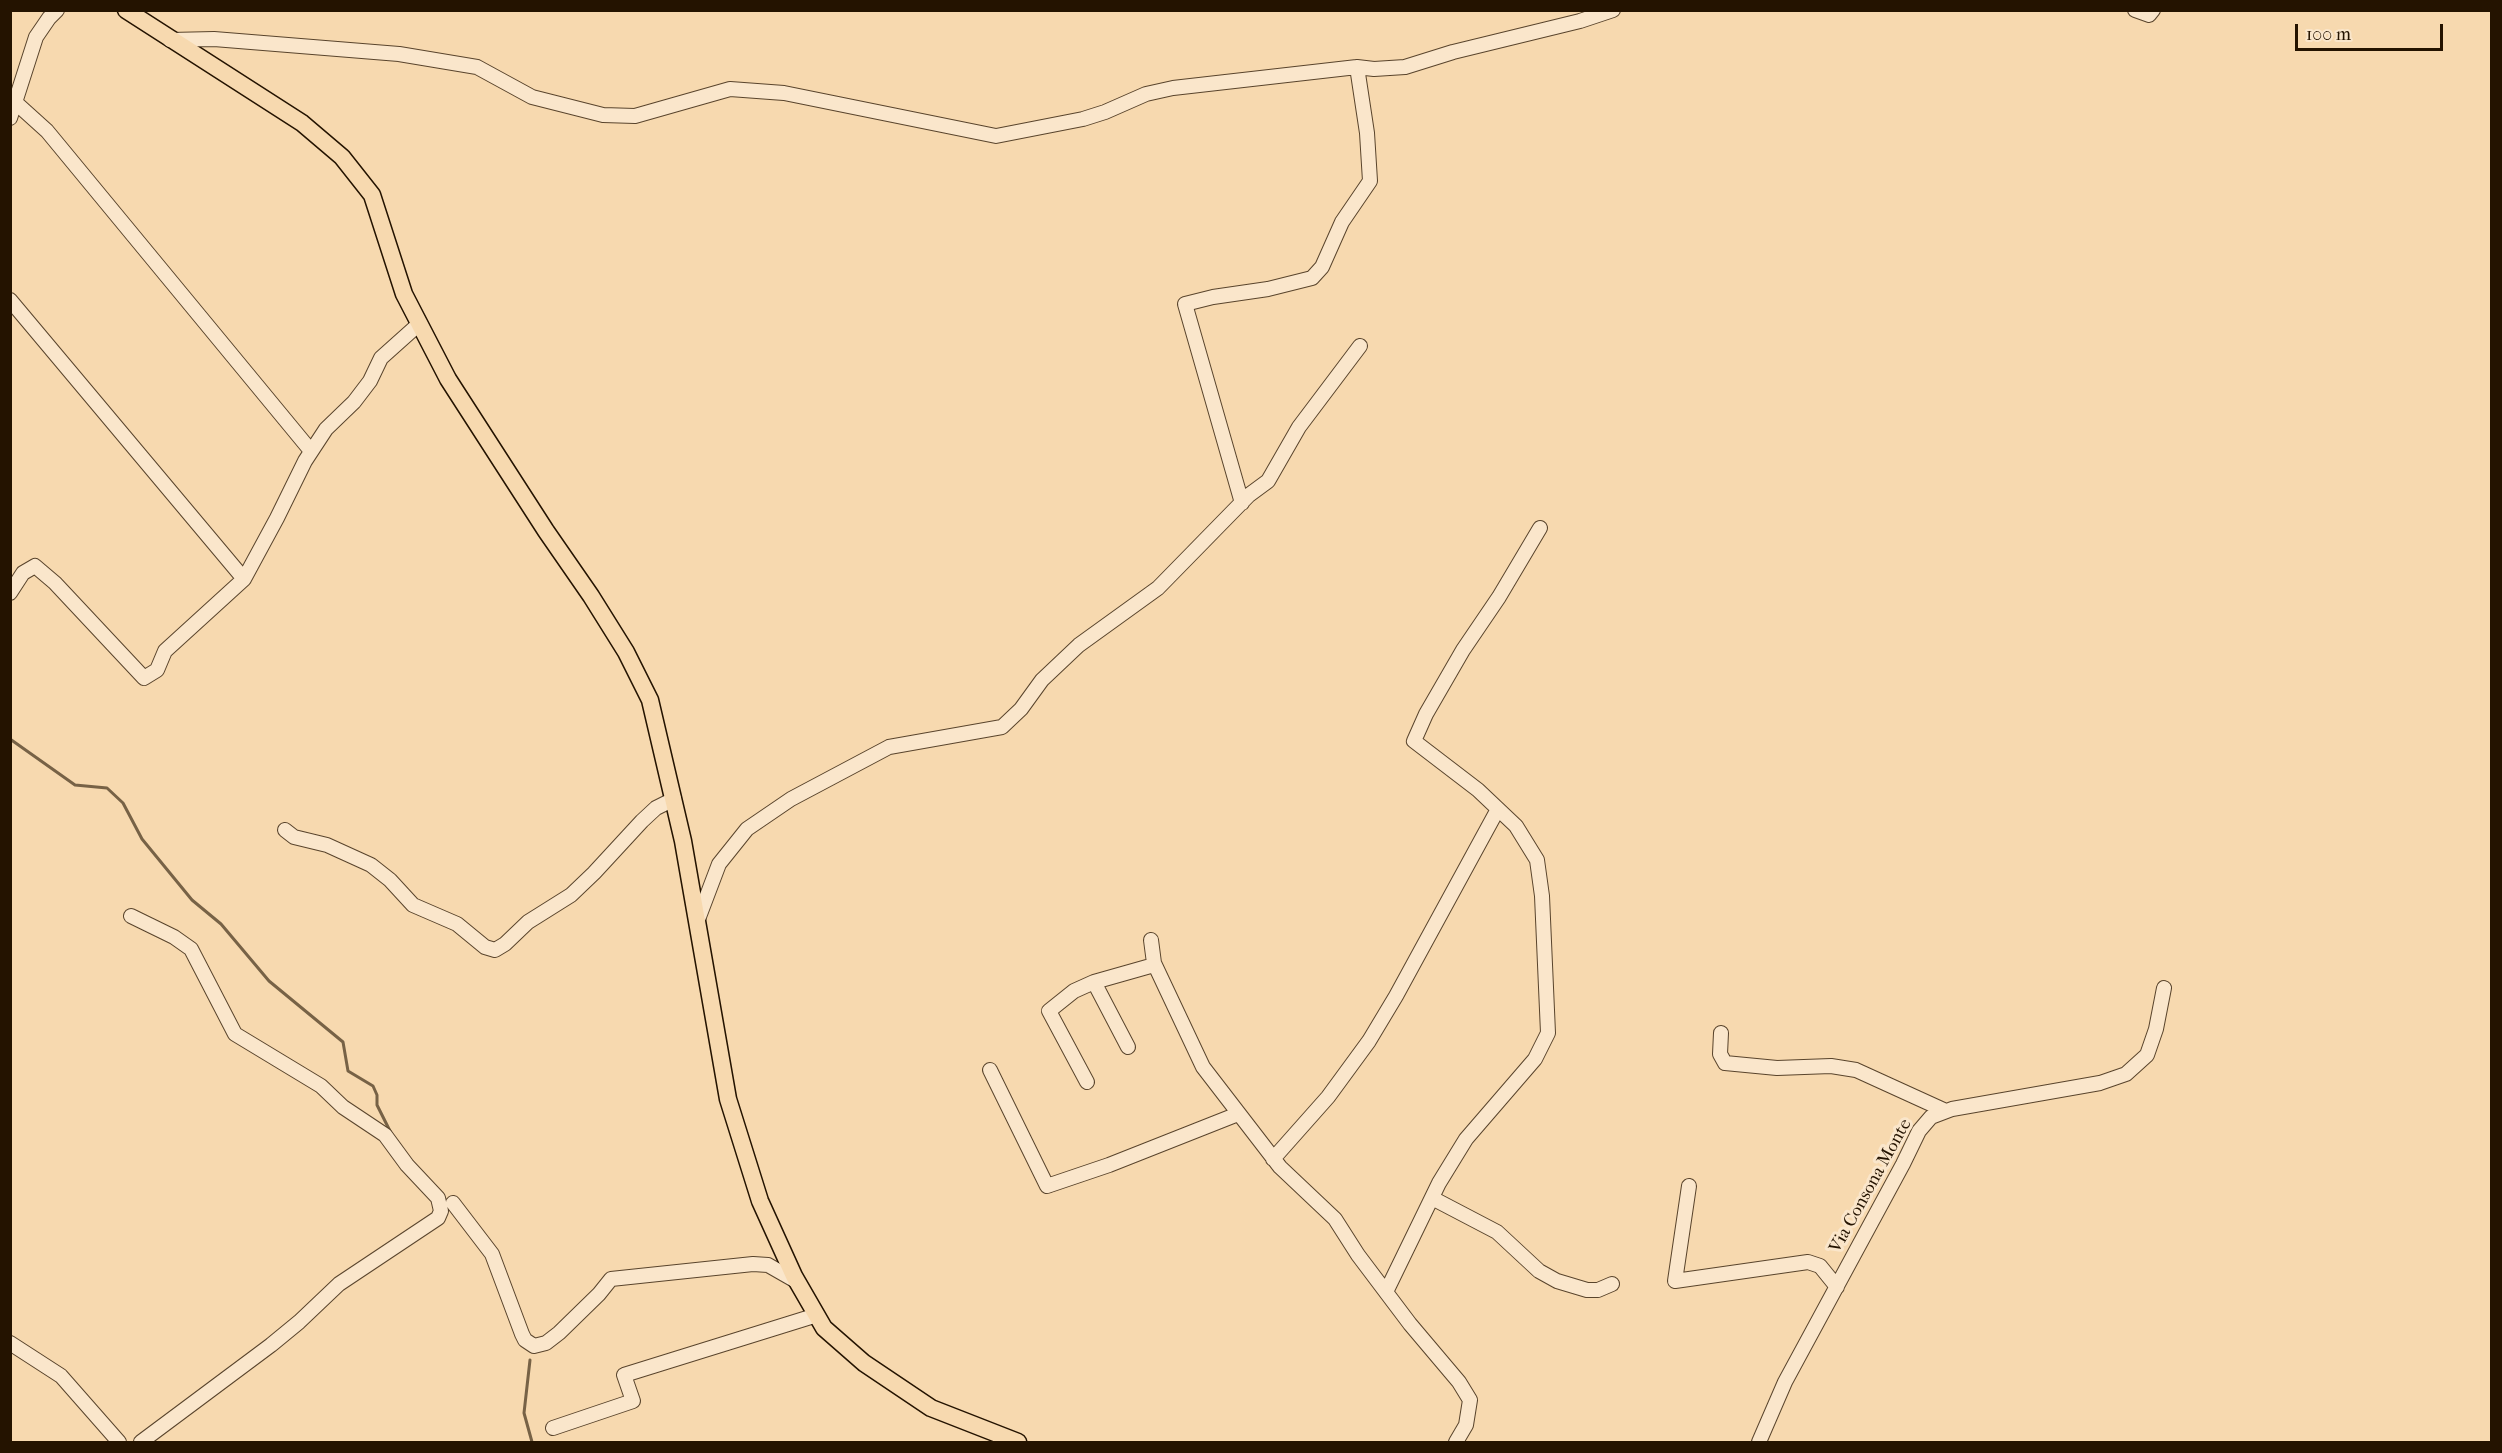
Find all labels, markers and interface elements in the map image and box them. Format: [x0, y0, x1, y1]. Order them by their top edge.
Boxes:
scale bar [2298, 12, 2446, 50]
text: 100 m [2306, 24, 2351, 45]
street label: Via Consona Monte [1825, 1115, 1917, 1257]

